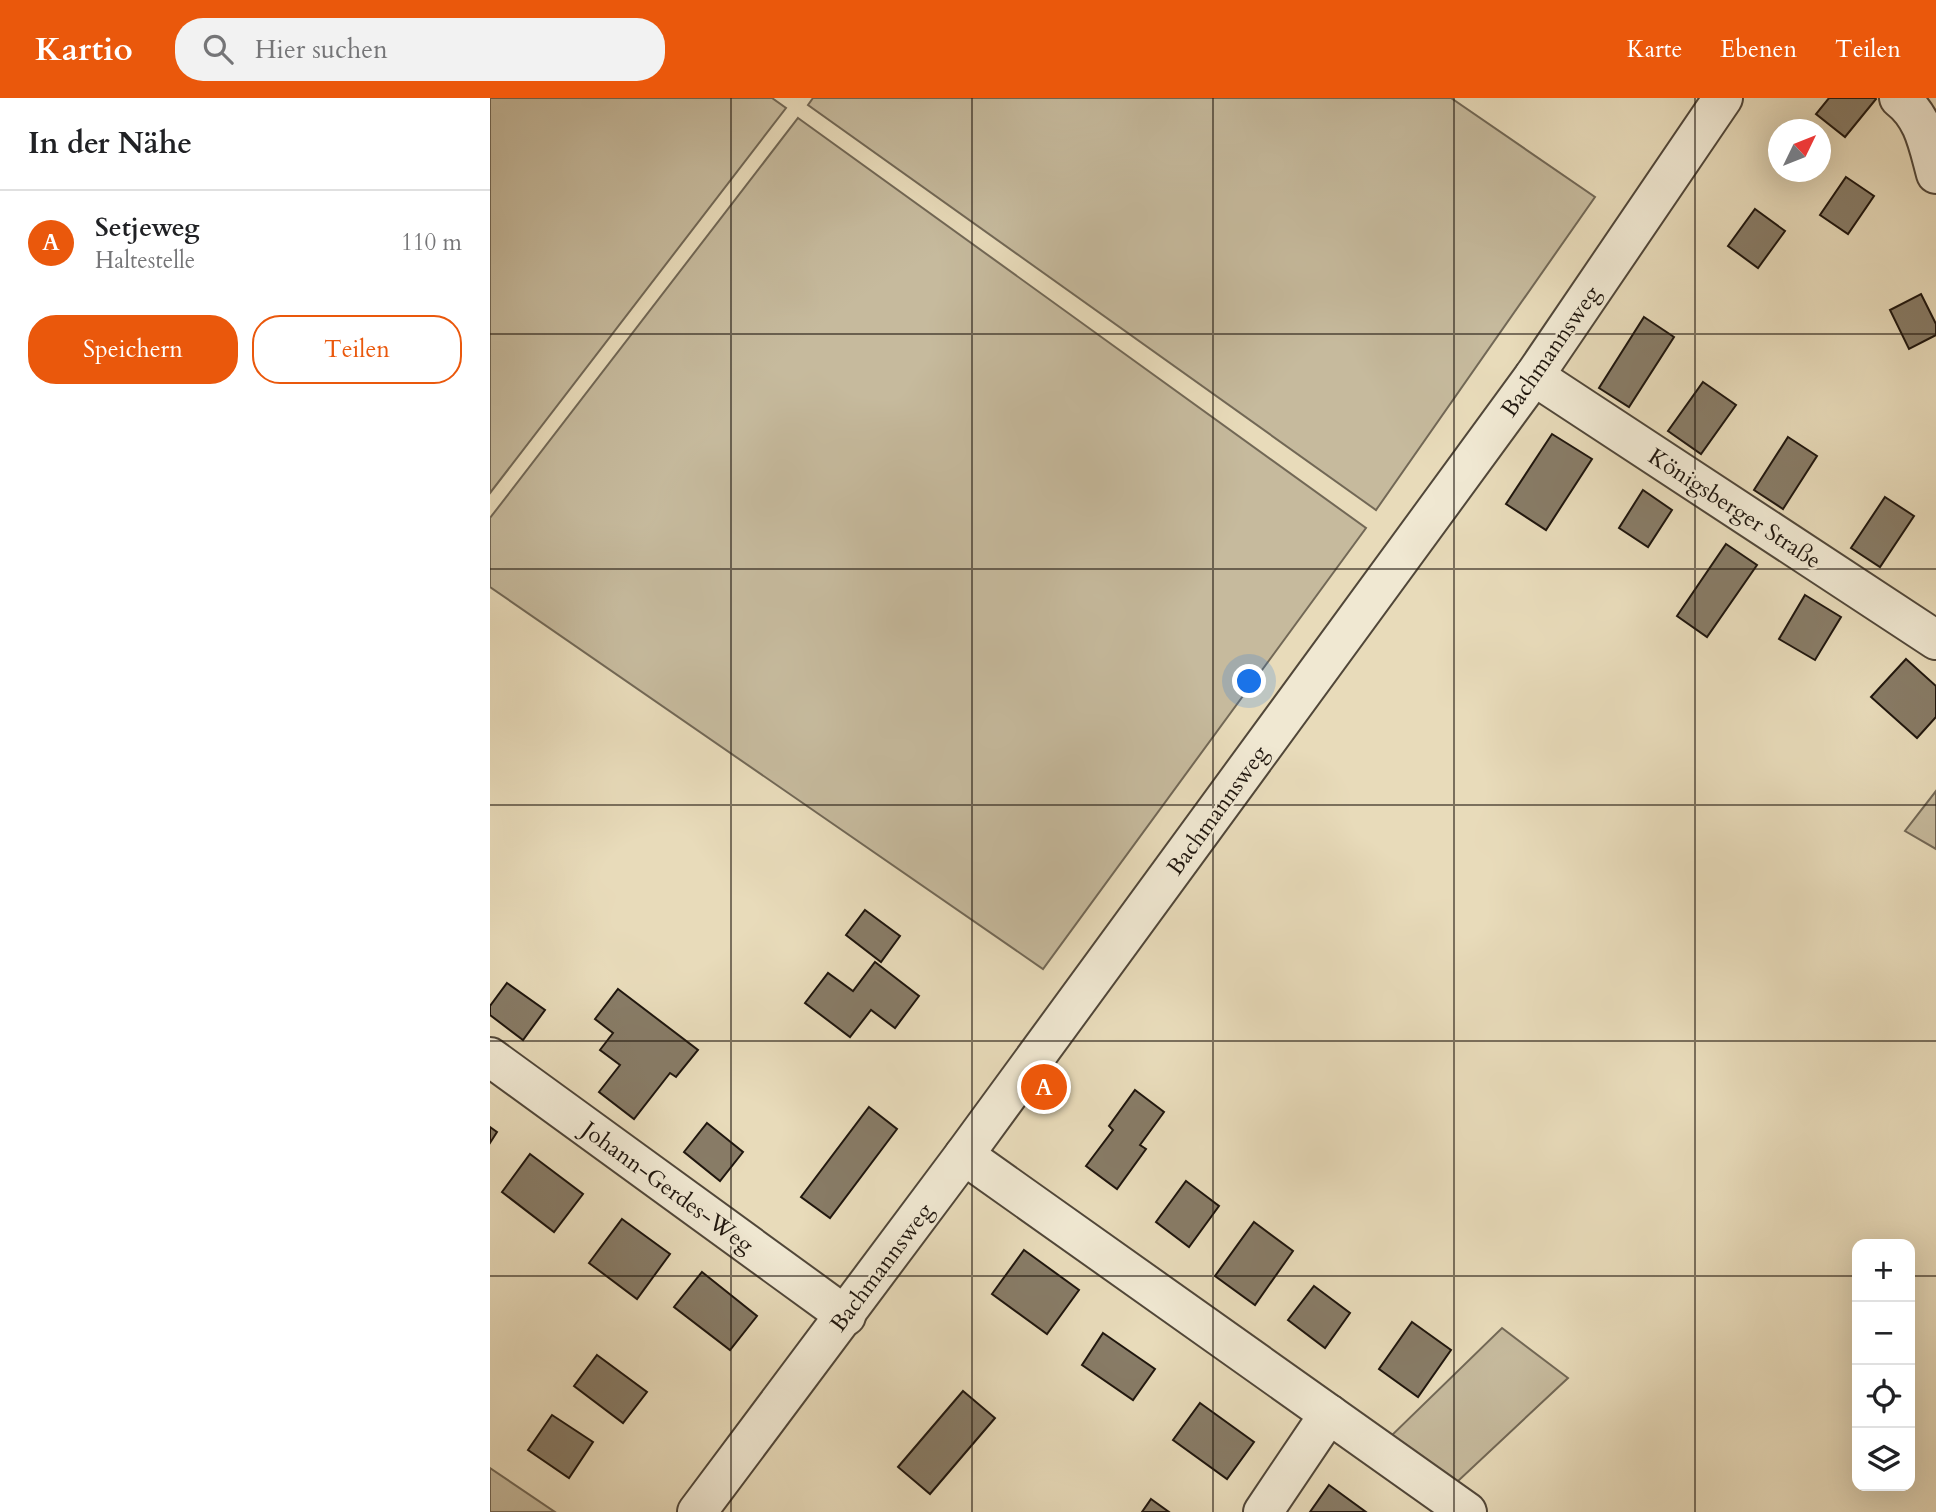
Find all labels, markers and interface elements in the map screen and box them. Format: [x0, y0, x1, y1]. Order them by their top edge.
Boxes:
search box [175, 18, 665, 81]
text: Kartio [35, 27, 133, 72]
icon: search [199, 30, 237, 68]
text: Hier suchen [255, 32, 388, 67]
text: Karte [1627, 33, 1682, 66]
text: Ebenen [1720, 33, 1797, 66]
text: Teilen [1835, 33, 1901, 66]
north arrow [1768, 119, 1831, 182]
text: In der Nähe [28, 123, 192, 164]
text: Setjeweg [95, 210, 199, 245]
text: A [42, 227, 60, 258]
text: 110 m [401, 227, 462, 258]
text: Haltestelle [95, 245, 195, 276]
street label: Bachmannsweg [1494, 279, 1607, 423]
button: Speichern [28, 315, 238, 384]
button: Teilen [252, 315, 462, 384]
street label: Königsberger Straße [1642, 441, 1827, 576]
your location [1232, 664, 1266, 698]
street label: Bachmannsweg [1160, 739, 1275, 882]
pin: A [1021, 1061, 1067, 1113]
street label: Johann-Gerdes-Weg [573, 1113, 760, 1260]
street label: Bachmannsweg [823, 1197, 940, 1338]
map controls [1852, 1239, 1915, 1491]
button: + [1852, 1239, 1915, 1302]
button: − [1852, 1302, 1915, 1365]
button: locate [1852, 1365, 1915, 1428]
button: layers [1852, 1428, 1915, 1491]

